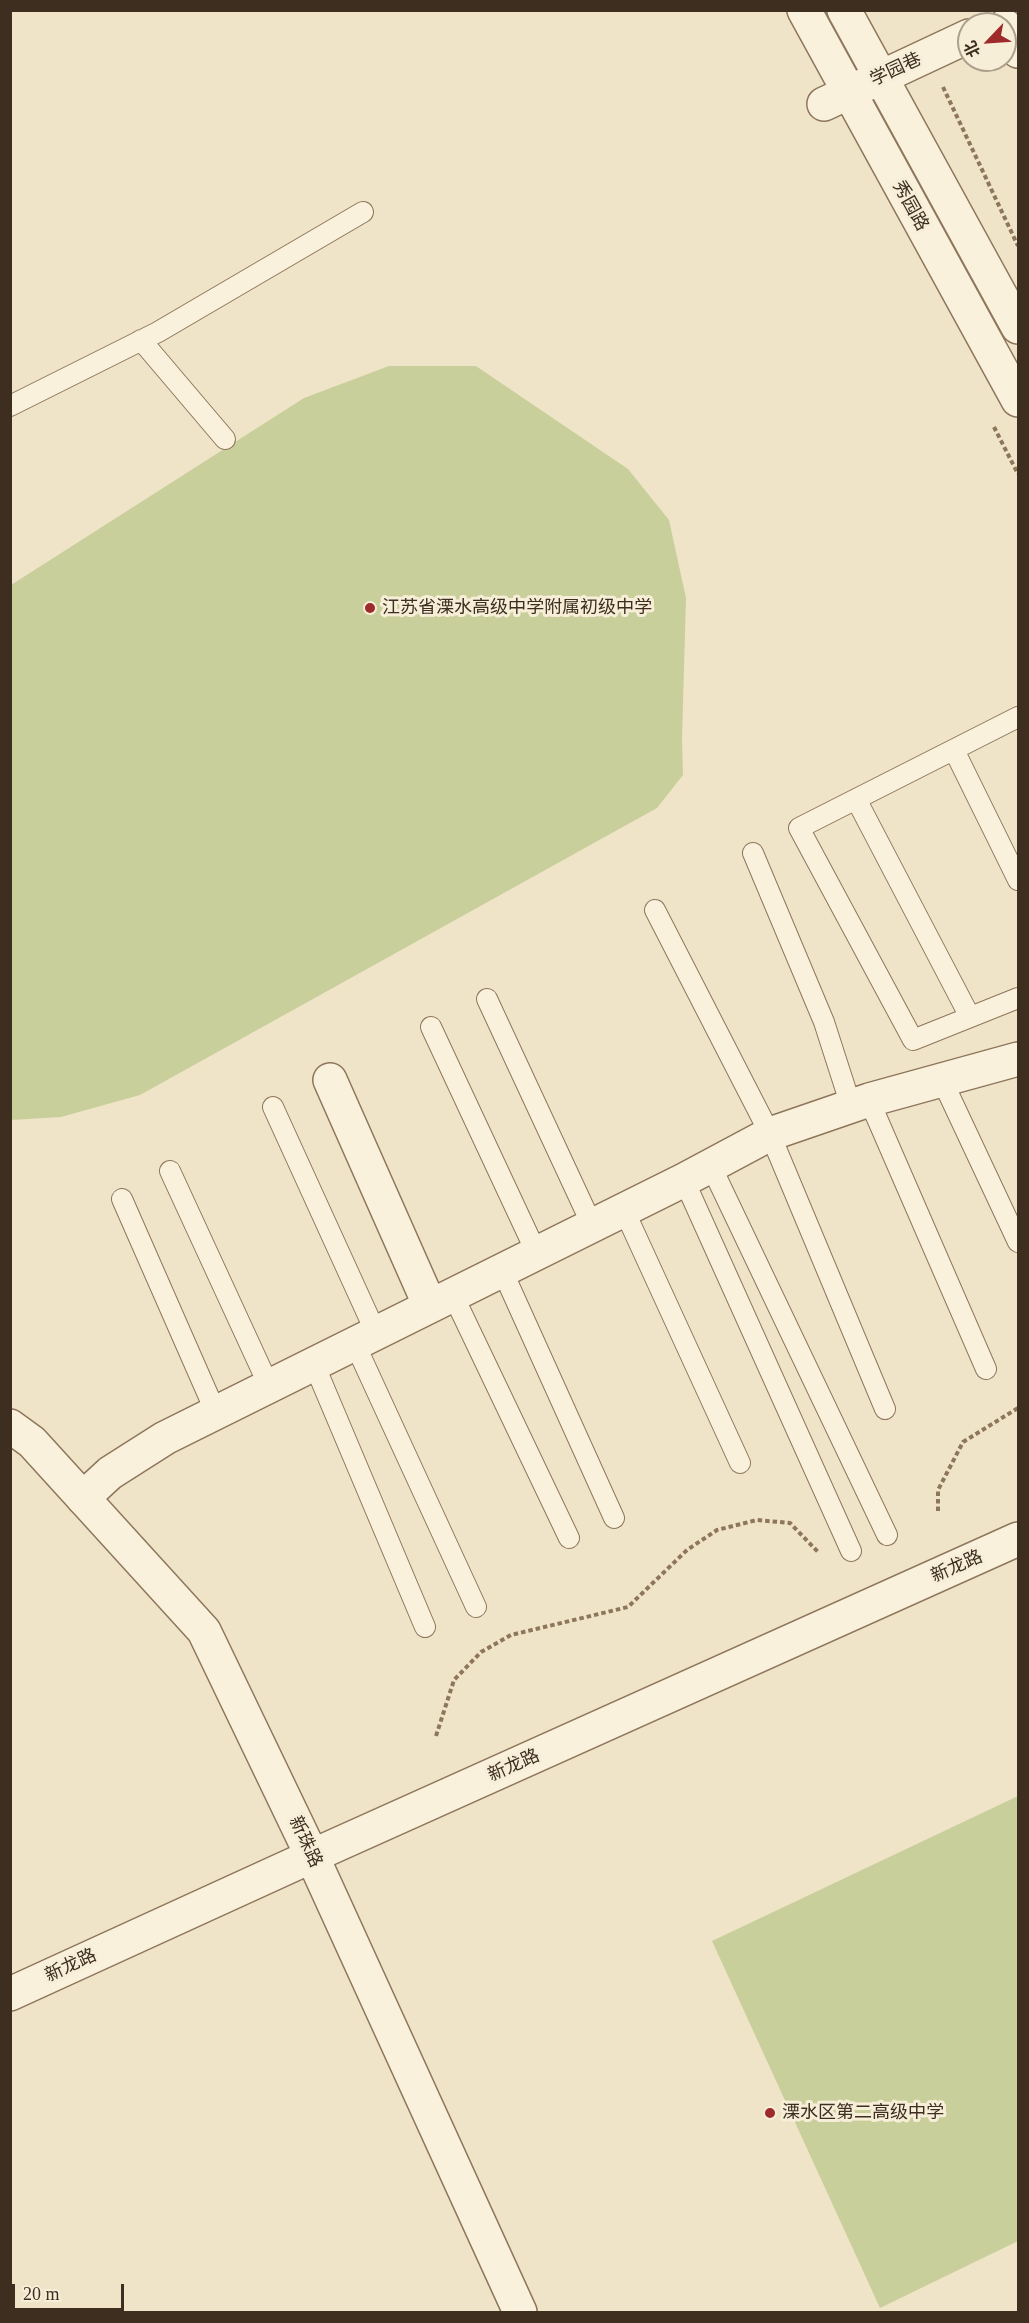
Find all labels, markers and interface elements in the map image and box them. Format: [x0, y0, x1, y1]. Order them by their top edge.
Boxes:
north arrow [957, 12, 1017, 72]
text: 北 [961, 38, 983, 60]
street label: 学园巷 [867, 49, 925, 91]
street label: 秀园路 [887, 177, 933, 235]
place label: 江苏省溧水高级中学附属初级中学 [382, 597, 652, 619]
marker: 江苏省溧水高级中学附属初级中学 [363, 601, 377, 615]
street label: 新龙路 [928, 1546, 986, 1588]
street label: 新龙路 [485, 1745, 543, 1787]
street label: 新珠路 [284, 1813, 326, 1871]
street label: 新龙路 [42, 1945, 100, 1987]
place label: 溧水区第二高级中学 [782, 2102, 944, 2124]
marker: 溧水区第二高级中学 [763, 2106, 777, 2120]
scale bar [15, 2272, 128, 2310]
text: 20 m [23, 2284, 60, 2304]

